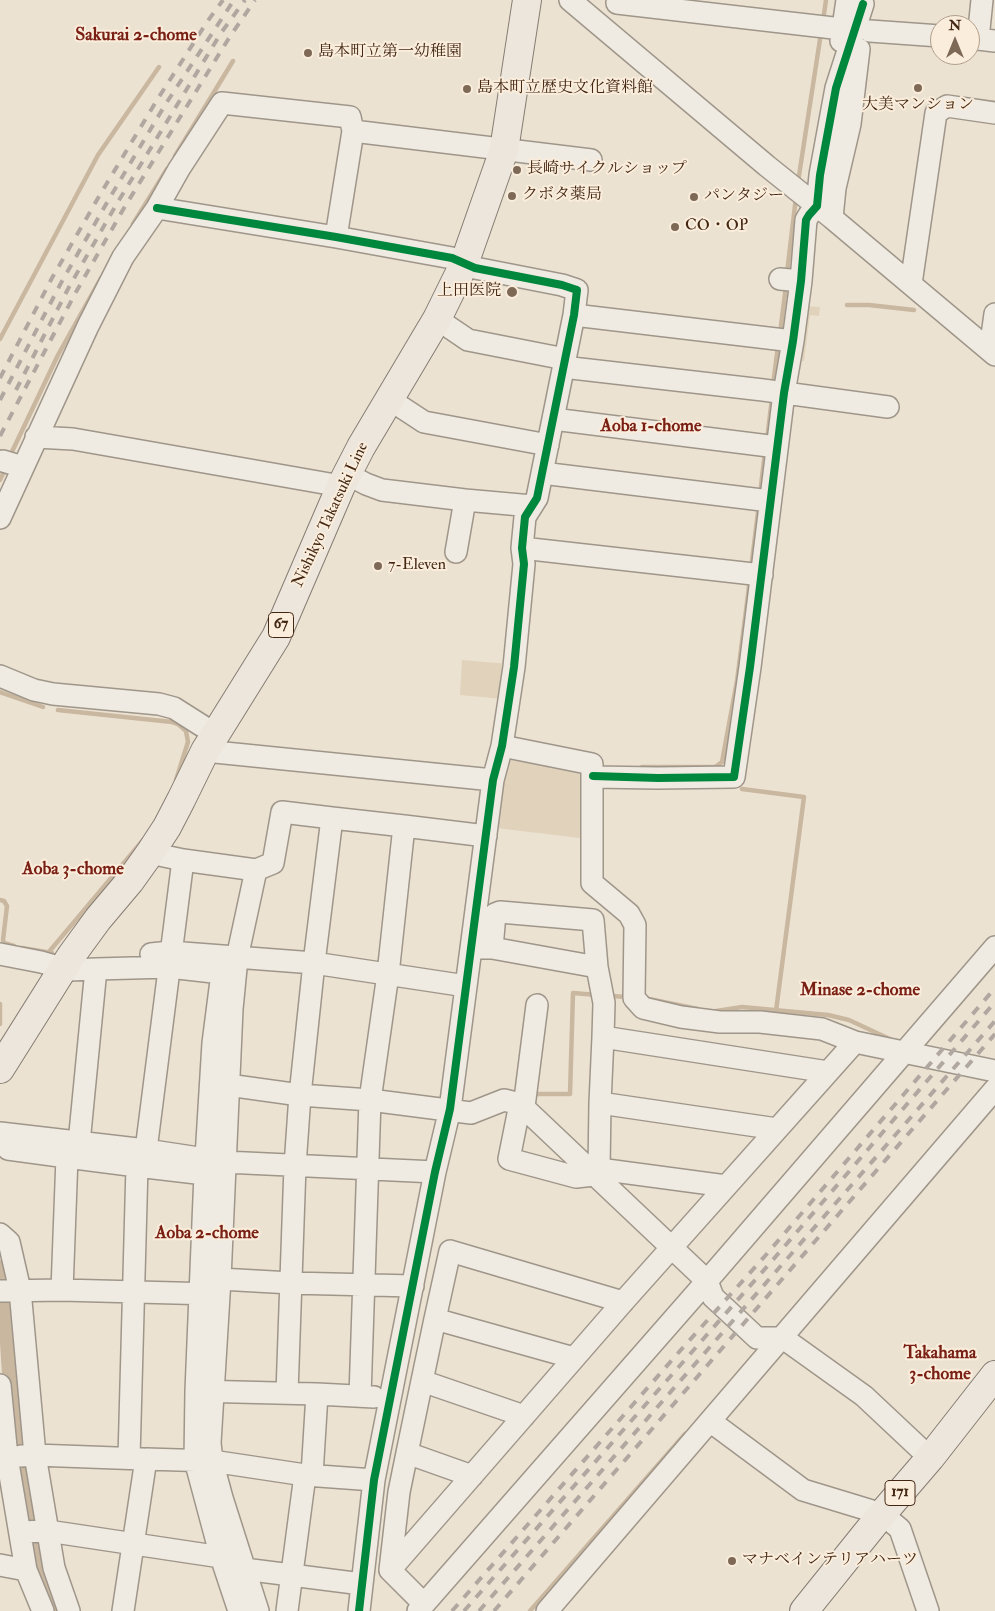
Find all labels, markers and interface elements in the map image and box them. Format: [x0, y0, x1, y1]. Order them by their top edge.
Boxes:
north arrow [930, 15, 980, 65]
text: N [949, 17, 961, 34]
district label: Sakurai 2-chome [75, 25, 197, 47]
place label: 島本町立第一幼稚園 [318, 43, 462, 63]
marker: 島本町立第一幼稚園 [302, 47, 314, 59]
place label: 島本町立歴史文化資料館 [477, 79, 653, 99]
marker: 大美マンション [912, 82, 924, 94]
marker: 島本町立歴史文化資料館 [461, 83, 473, 95]
place label: 大美マンション [862, 96, 974, 116]
place label: 長崎サイクルショップ [527, 160, 687, 180]
marker: 長崎サイクルショップ [511, 164, 523, 176]
place label: クボタ薬局 [522, 186, 602, 206]
place label: パンタジー [704, 187, 784, 207]
marker: クボタ薬局 [506, 190, 518, 202]
marker: パンタジー [688, 191, 700, 203]
place label: CO・OP [685, 217, 748, 237]
marker: CO・OP [669, 221, 681, 233]
place label: 上田医院 [437, 282, 501, 302]
marker: 上田医院 [505, 285, 519, 299]
district label: Aoba 1-chome [601, 416, 701, 438]
street label: Nishikyo Takatsuki Line [289, 439, 373, 591]
place label: 7-Eleven [388, 556, 446, 576]
marker: 7-Eleven [372, 560, 384, 572]
road number: 67 [268, 612, 294, 638]
district label: Aoba 3-chome [22, 859, 124, 881]
district label: Minase 2-chome [800, 980, 920, 1002]
district label: Aoba 2-chome [155, 1223, 259, 1245]
district label: Takahama 3-chome [904, 1343, 976, 1386]
road number: 171 [885, 1480, 915, 1506]
place label: マナベインテリアハーツ [742, 1551, 918, 1571]
marker: マナベインテリアハーツ [726, 1555, 738, 1567]

